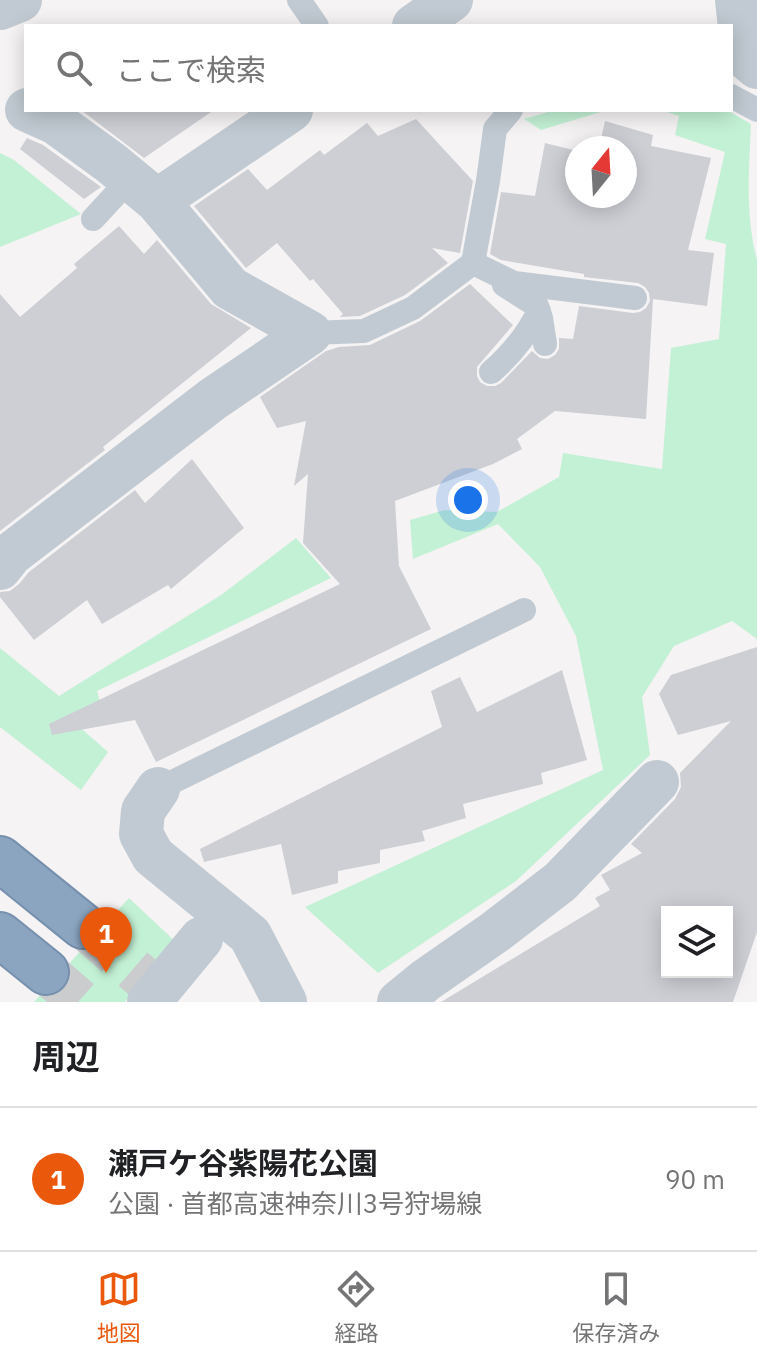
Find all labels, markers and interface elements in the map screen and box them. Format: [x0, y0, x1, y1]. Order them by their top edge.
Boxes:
search box [24, 24, 733, 112]
icon: search [52, 46, 96, 90]
text: ここで検索 [116, 50, 266, 89]
north arrow [565, 136, 637, 208]
your location [448, 480, 488, 520]
map controls [661, 906, 733, 978]
button: layers [661, 906, 733, 978]
pin: 1 [80, 907, 132, 973]
text: 周辺 [32, 1034, 100, 1078]
text: 瀬戸ケ谷紫陽花公園 [108, 1143, 378, 1182]
text: 1 [50, 1162, 66, 1196]
text: 90 m [665, 1162, 725, 1196]
text: 公園 · 首都高速神奈川3号狩場線 [108, 1186, 482, 1220]
tab: 地図 [97, 1267, 141, 1347]
tab: 経路 [334, 1267, 378, 1347]
tab: 保存済み [572, 1267, 660, 1347]

